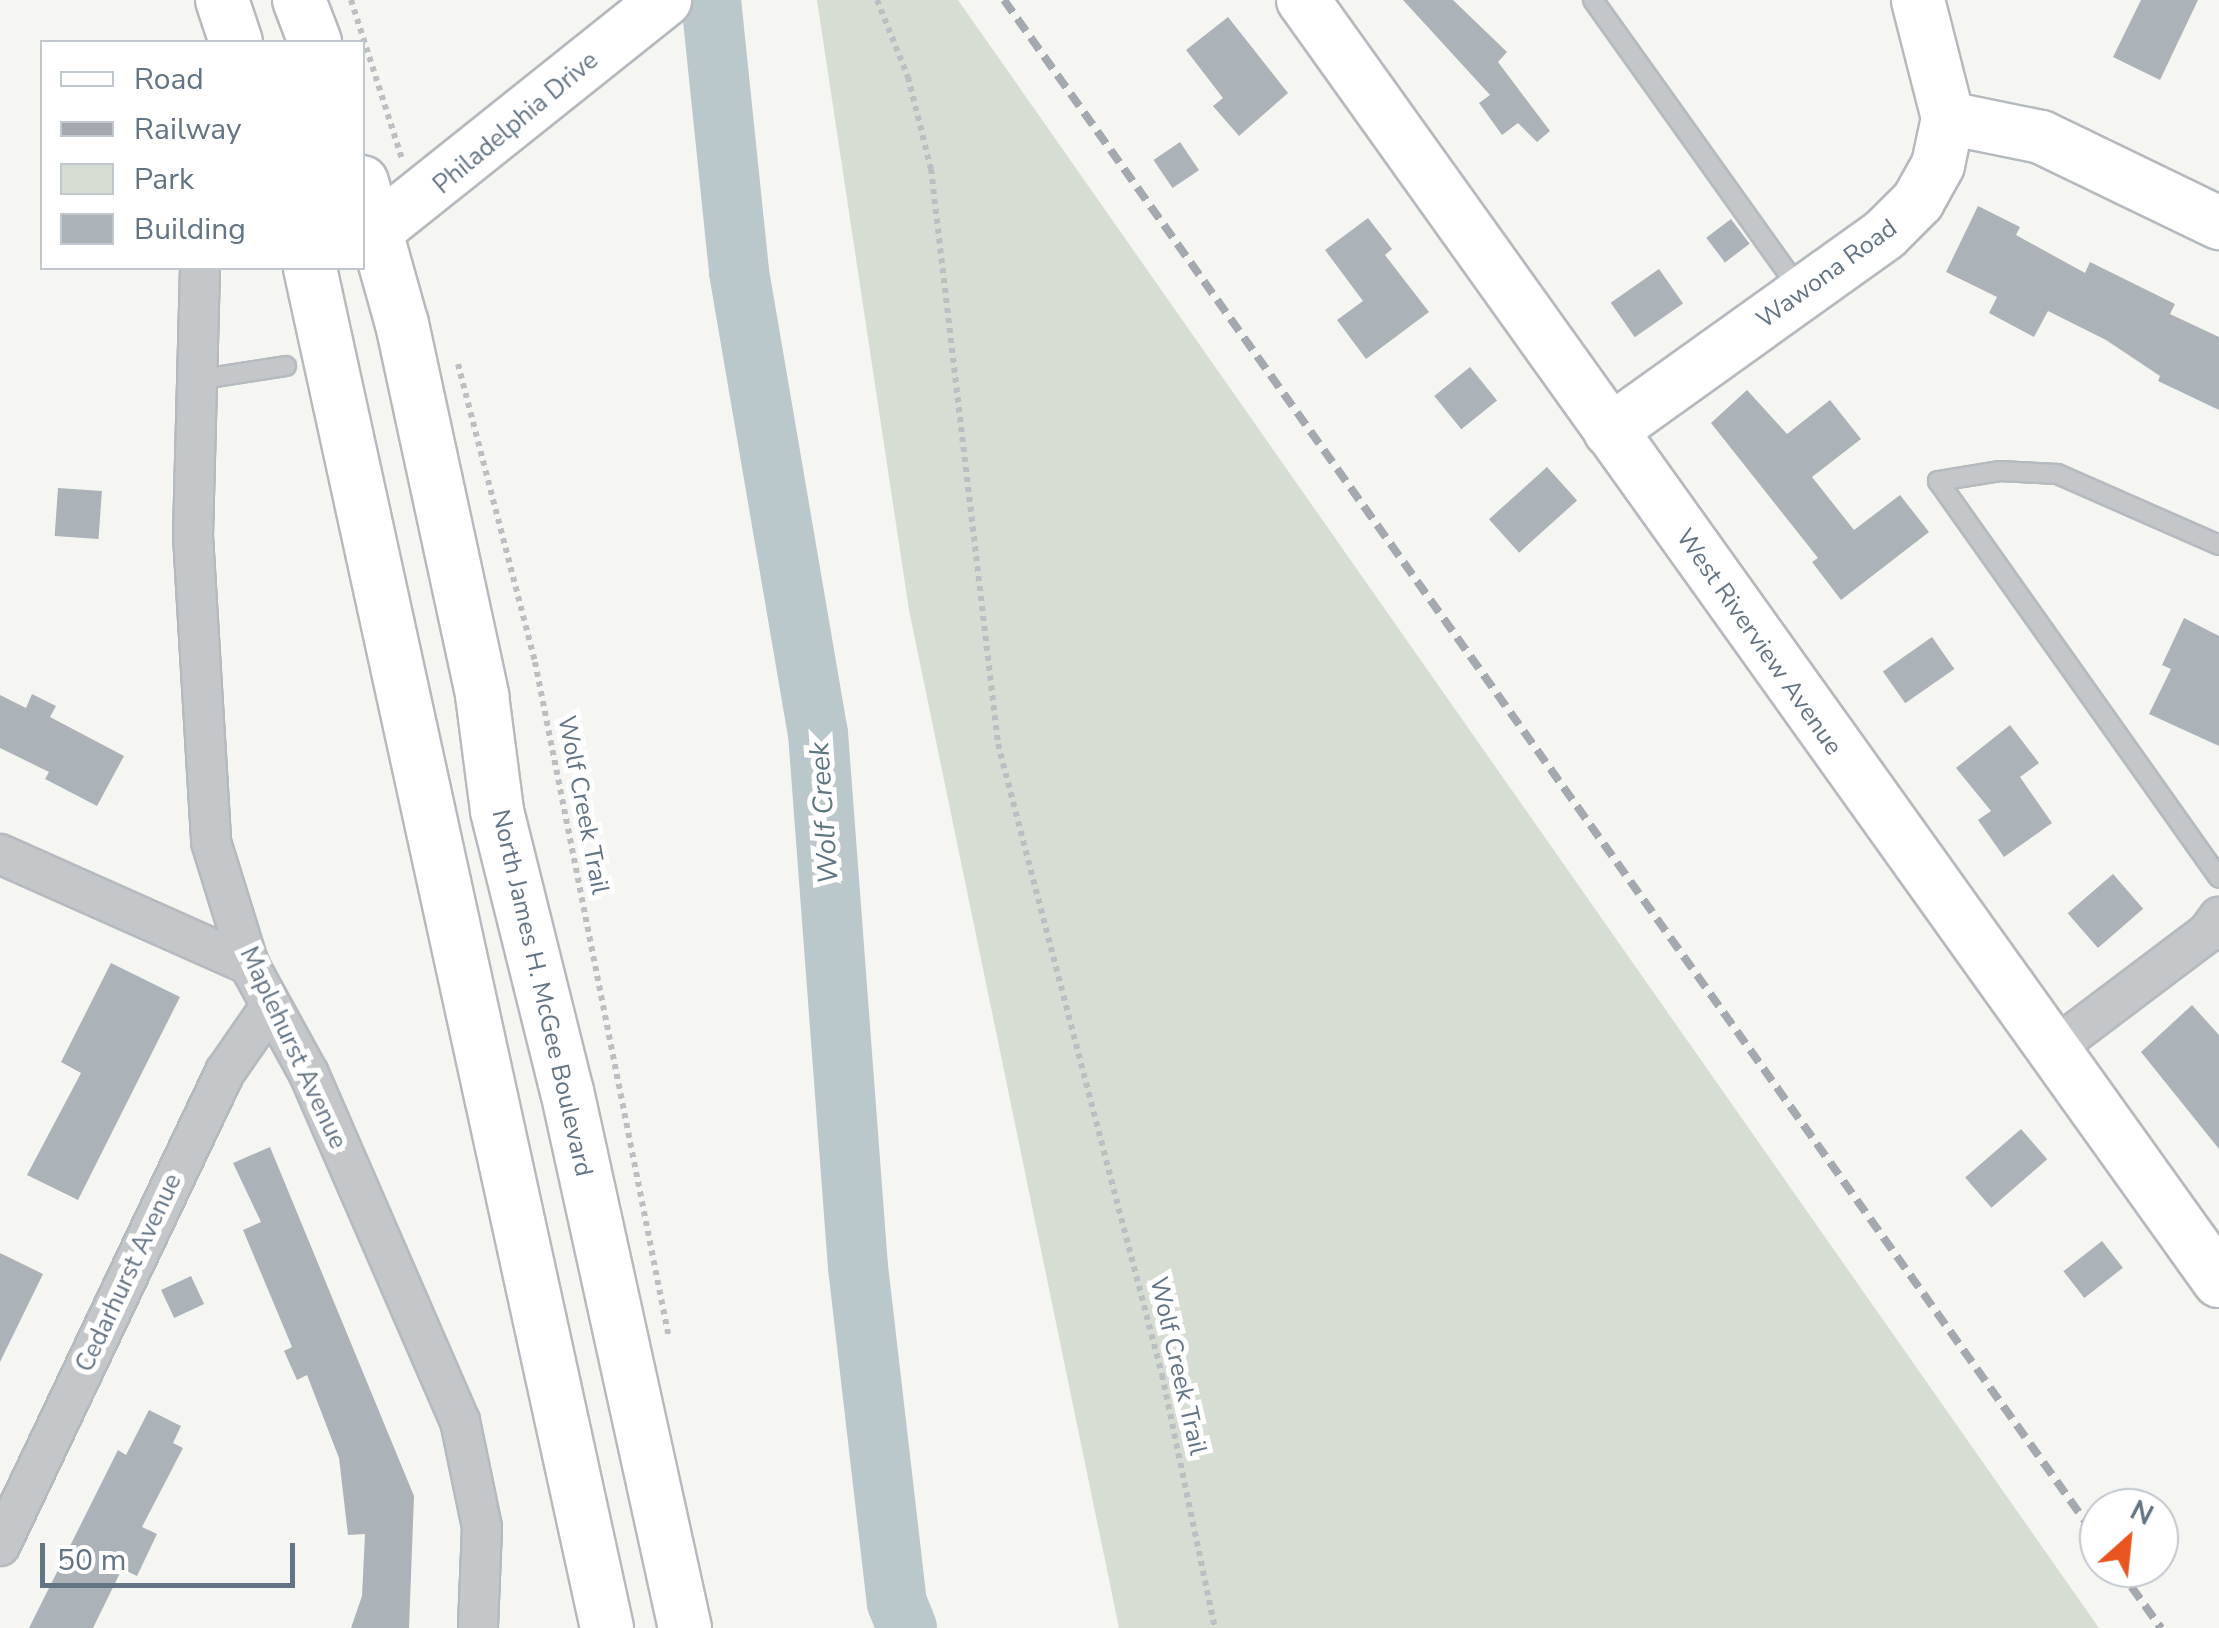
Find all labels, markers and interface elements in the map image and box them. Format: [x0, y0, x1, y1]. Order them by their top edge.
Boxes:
legend [40, 40, 365, 270]
street label: Philadelphia Drive [428, 46, 604, 200]
text: Road [134, 59, 204, 100]
text: Railway [134, 109, 242, 150]
text: Park [134, 159, 194, 200]
text: Building [134, 209, 246, 250]
street label: Wawona Road [1751, 213, 1903, 335]
street label: West Riverview Avenue [1670, 523, 1848, 761]
street label: Wolf Creek Trail [551, 713, 615, 897]
water label: Wolf Creek [802, 741, 846, 885]
street label: North James H. McGee Boulevard [485, 807, 599, 1179]
street label: Maplehurst Avenue [233, 942, 353, 1154]
street label: Cedarhurst Avenue [70, 1169, 188, 1377]
street label: Wolf Creek Trail [1143, 1274, 1213, 1458]
north arrow [2079, 1488, 2179, 1588]
text: N [2124, 1491, 2160, 1535]
scale bar [45, 1523, 300, 1585]
text: 50 m [57, 1540, 126, 1581]

